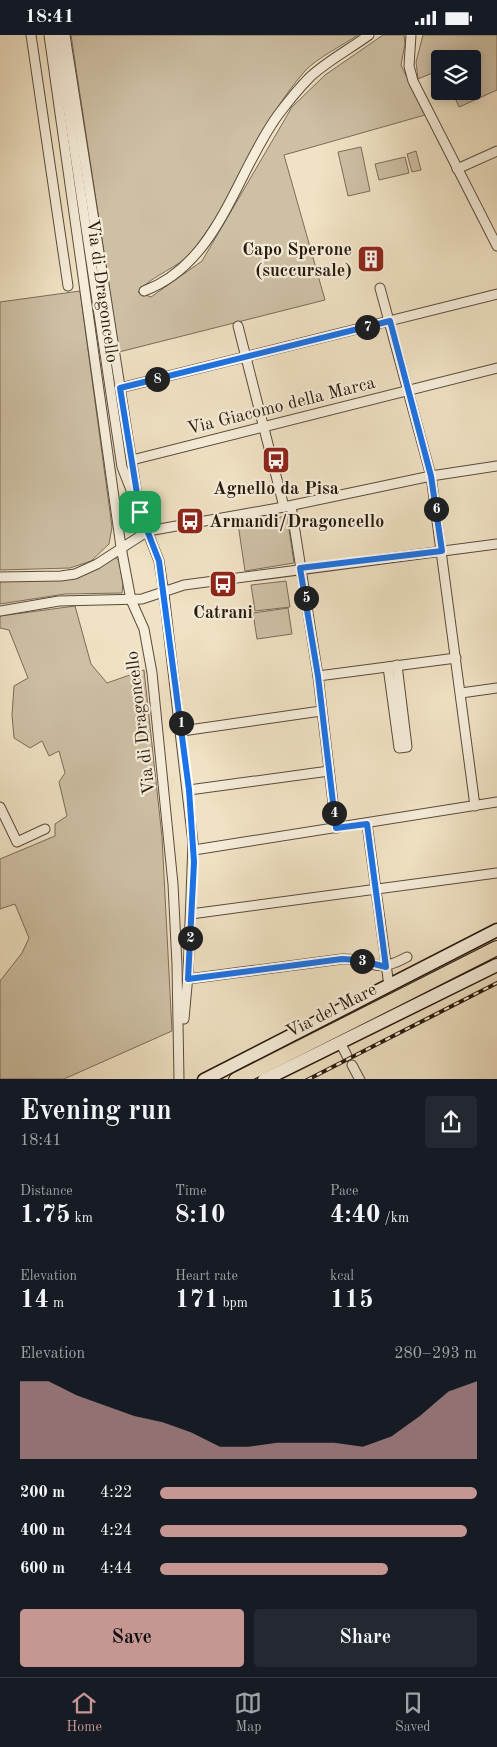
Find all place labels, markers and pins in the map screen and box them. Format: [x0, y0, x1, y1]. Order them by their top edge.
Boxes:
place label: Capo Sperone (succursale) [242, 241, 352, 280]
building icon: Capo Sperone (succursale) [356, 244, 386, 274]
pin: 7 [354, 315, 380, 339]
pin: 8 [144, 367, 170, 391]
bus stop icon: Agnello da Pisa [261, 445, 291, 475]
place label: Agnello da Pisa [213, 480, 339, 498]
pin [119, 491, 161, 533]
pin: 6 [424, 497, 448, 521]
bus stop icon: Armandi/Dragoncello [175, 506, 205, 536]
place label: Armandi/Dragoncello [209, 513, 384, 531]
bus stop icon: Catrani [208, 569, 238, 599]
pin: 5 [294, 585, 318, 611]
place label: Catrani [193, 604, 253, 622]
pin: 1 [168, 711, 194, 735]
pin: 4 [322, 801, 346, 825]
pin: 2 [178, 925, 202, 951]
pin: 3 [350, 949, 374, 973]

